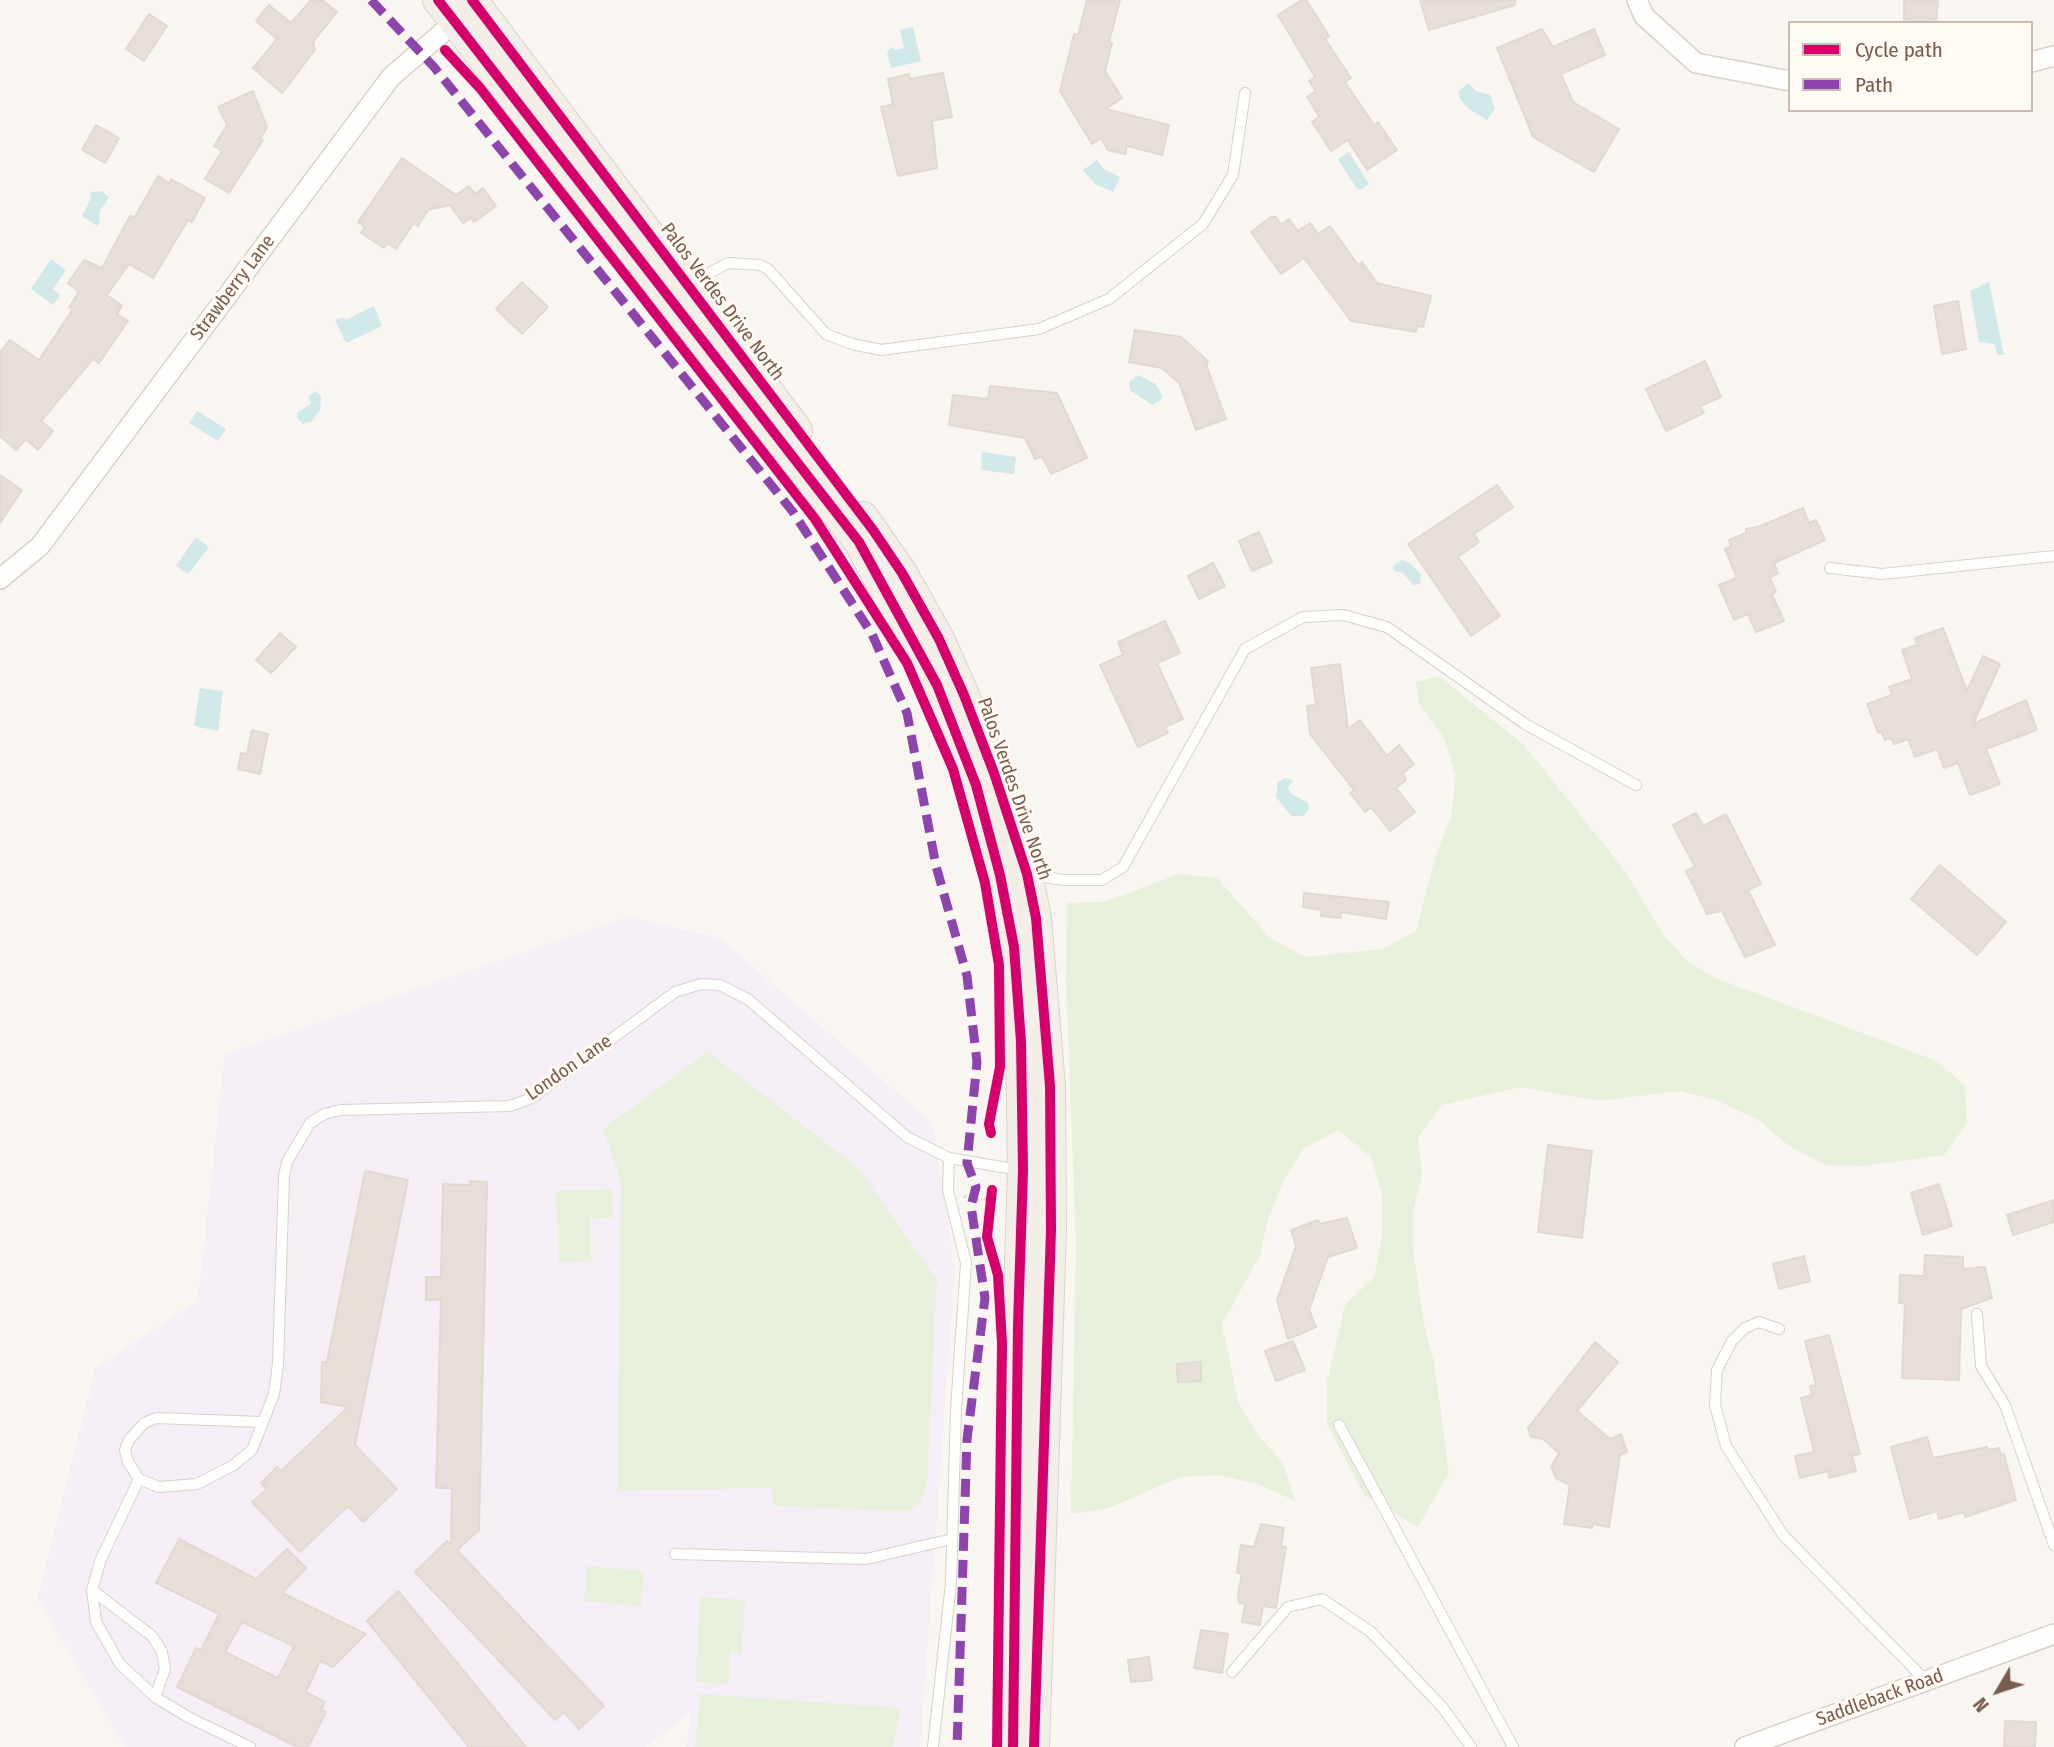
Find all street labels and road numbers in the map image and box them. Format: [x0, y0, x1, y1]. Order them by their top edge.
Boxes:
street label: Palos Verdes Drive North [655, 219, 789, 385]
street label: Strawberry Lane [186, 231, 280, 345]
street label: Palos Verdes Drive North [972, 695, 1056, 883]
street label: London Lane [522, 1030, 616, 1106]
street label: Saddleback Road [1813, 1664, 1947, 1732]

